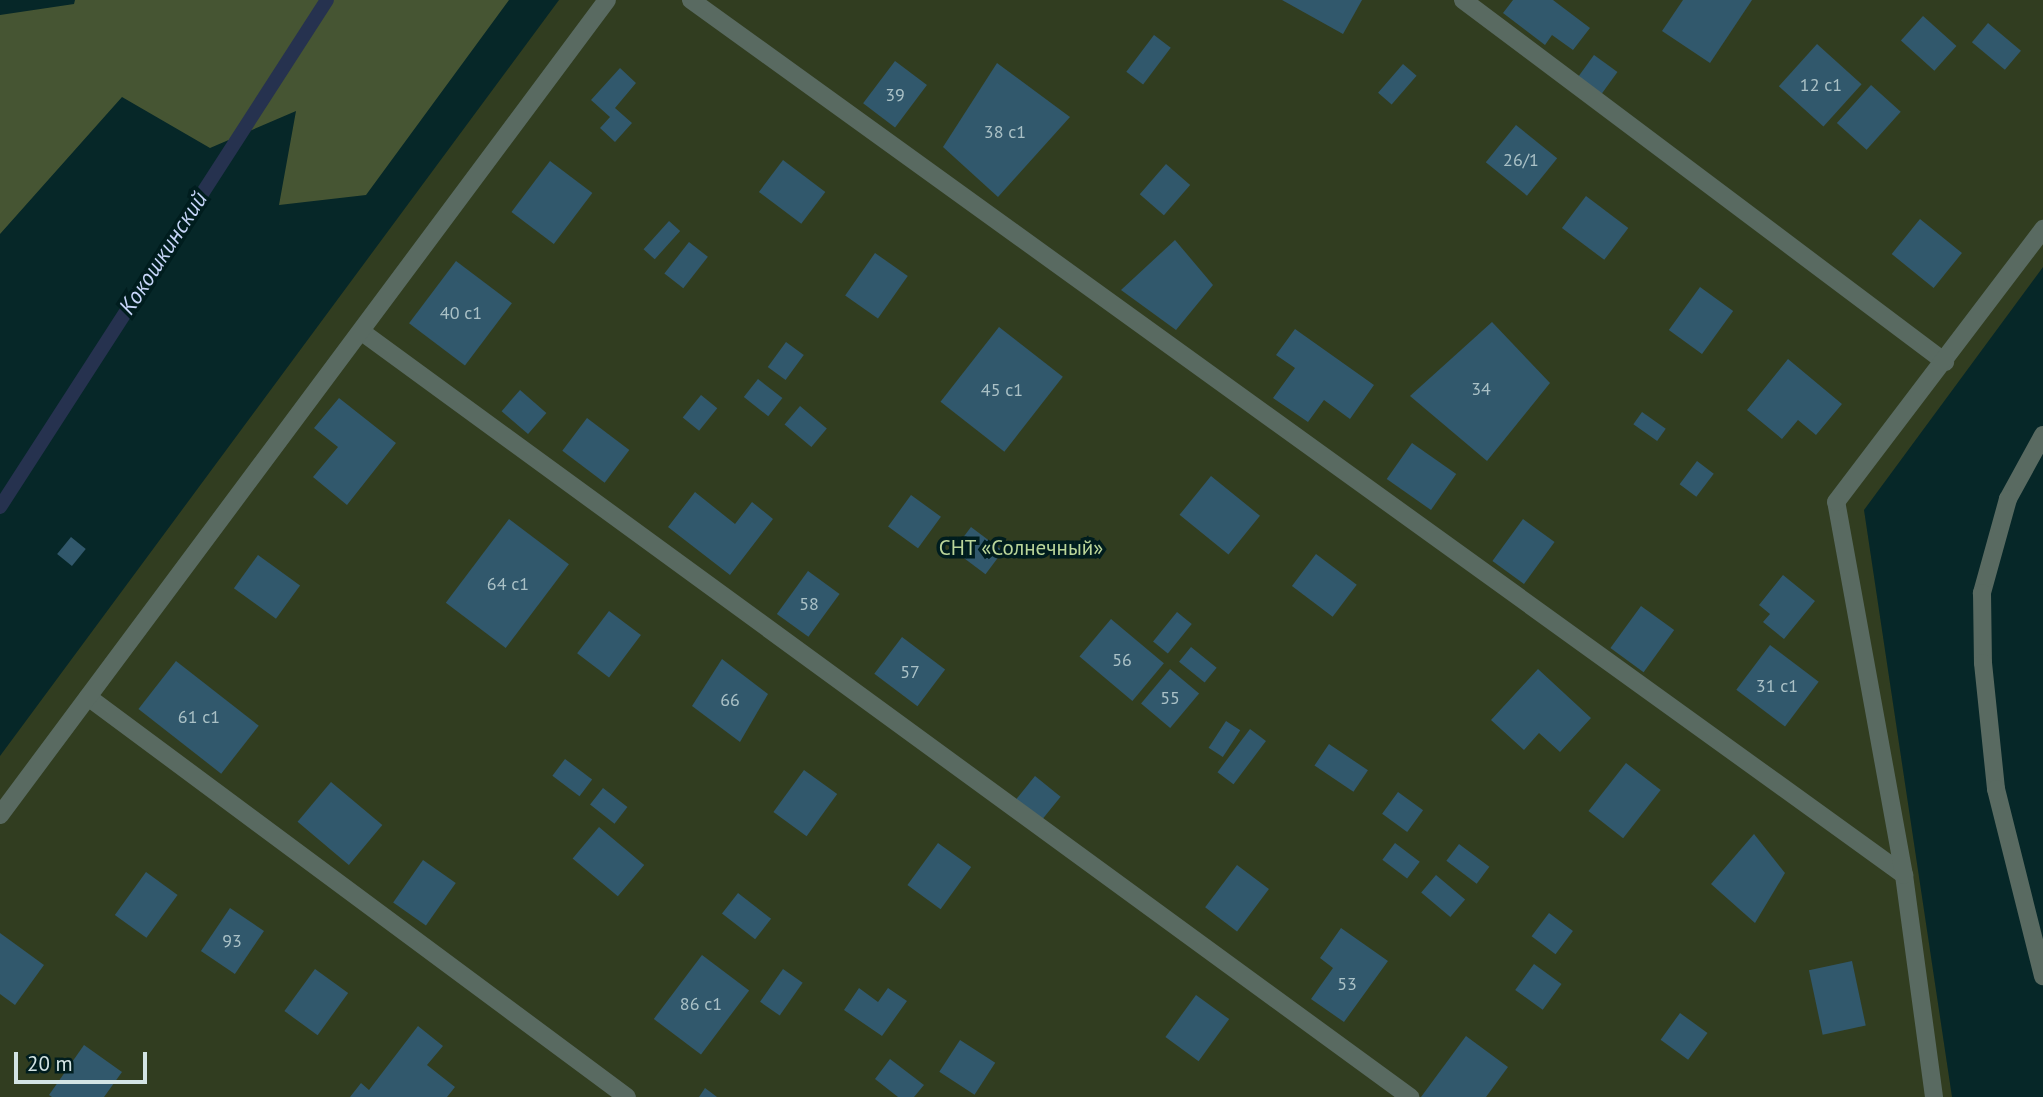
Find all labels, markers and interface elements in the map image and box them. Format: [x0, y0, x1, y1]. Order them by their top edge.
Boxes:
house number: 12 с1 [1800, 74, 1842, 96]
house number: 39 [885, 84, 905, 106]
house number: 38 с1 [984, 121, 1026, 143]
house number: 26/1 [1503, 149, 1539, 171]
water label: Кокошкинский [113, 186, 213, 320]
house number: 40 с1 [440, 302, 482, 324]
house number: 34 [1471, 378, 1491, 400]
house number: 45 с1 [981, 379, 1023, 401]
park label: СНТ «Солнечный» [938, 535, 1104, 561]
house number: 64 с1 [487, 573, 529, 595]
house number: 58 [799, 593, 819, 615]
house number: 56 [1112, 649, 1132, 671]
house number: 57 [900, 661, 920, 683]
house number: 31 с1 [1756, 675, 1798, 697]
house number: 55 [1160, 687, 1180, 709]
house number: 66 [720, 689, 740, 711]
house number: 61 с1 [178, 706, 220, 728]
house number: 93 [222, 930, 242, 952]
house number: 53 [1337, 973, 1357, 995]
house number: 86 с1 [680, 993, 722, 1015]
scale bar [18, 1038, 150, 1082]
text: 20 m [27, 1050, 73, 1077]

